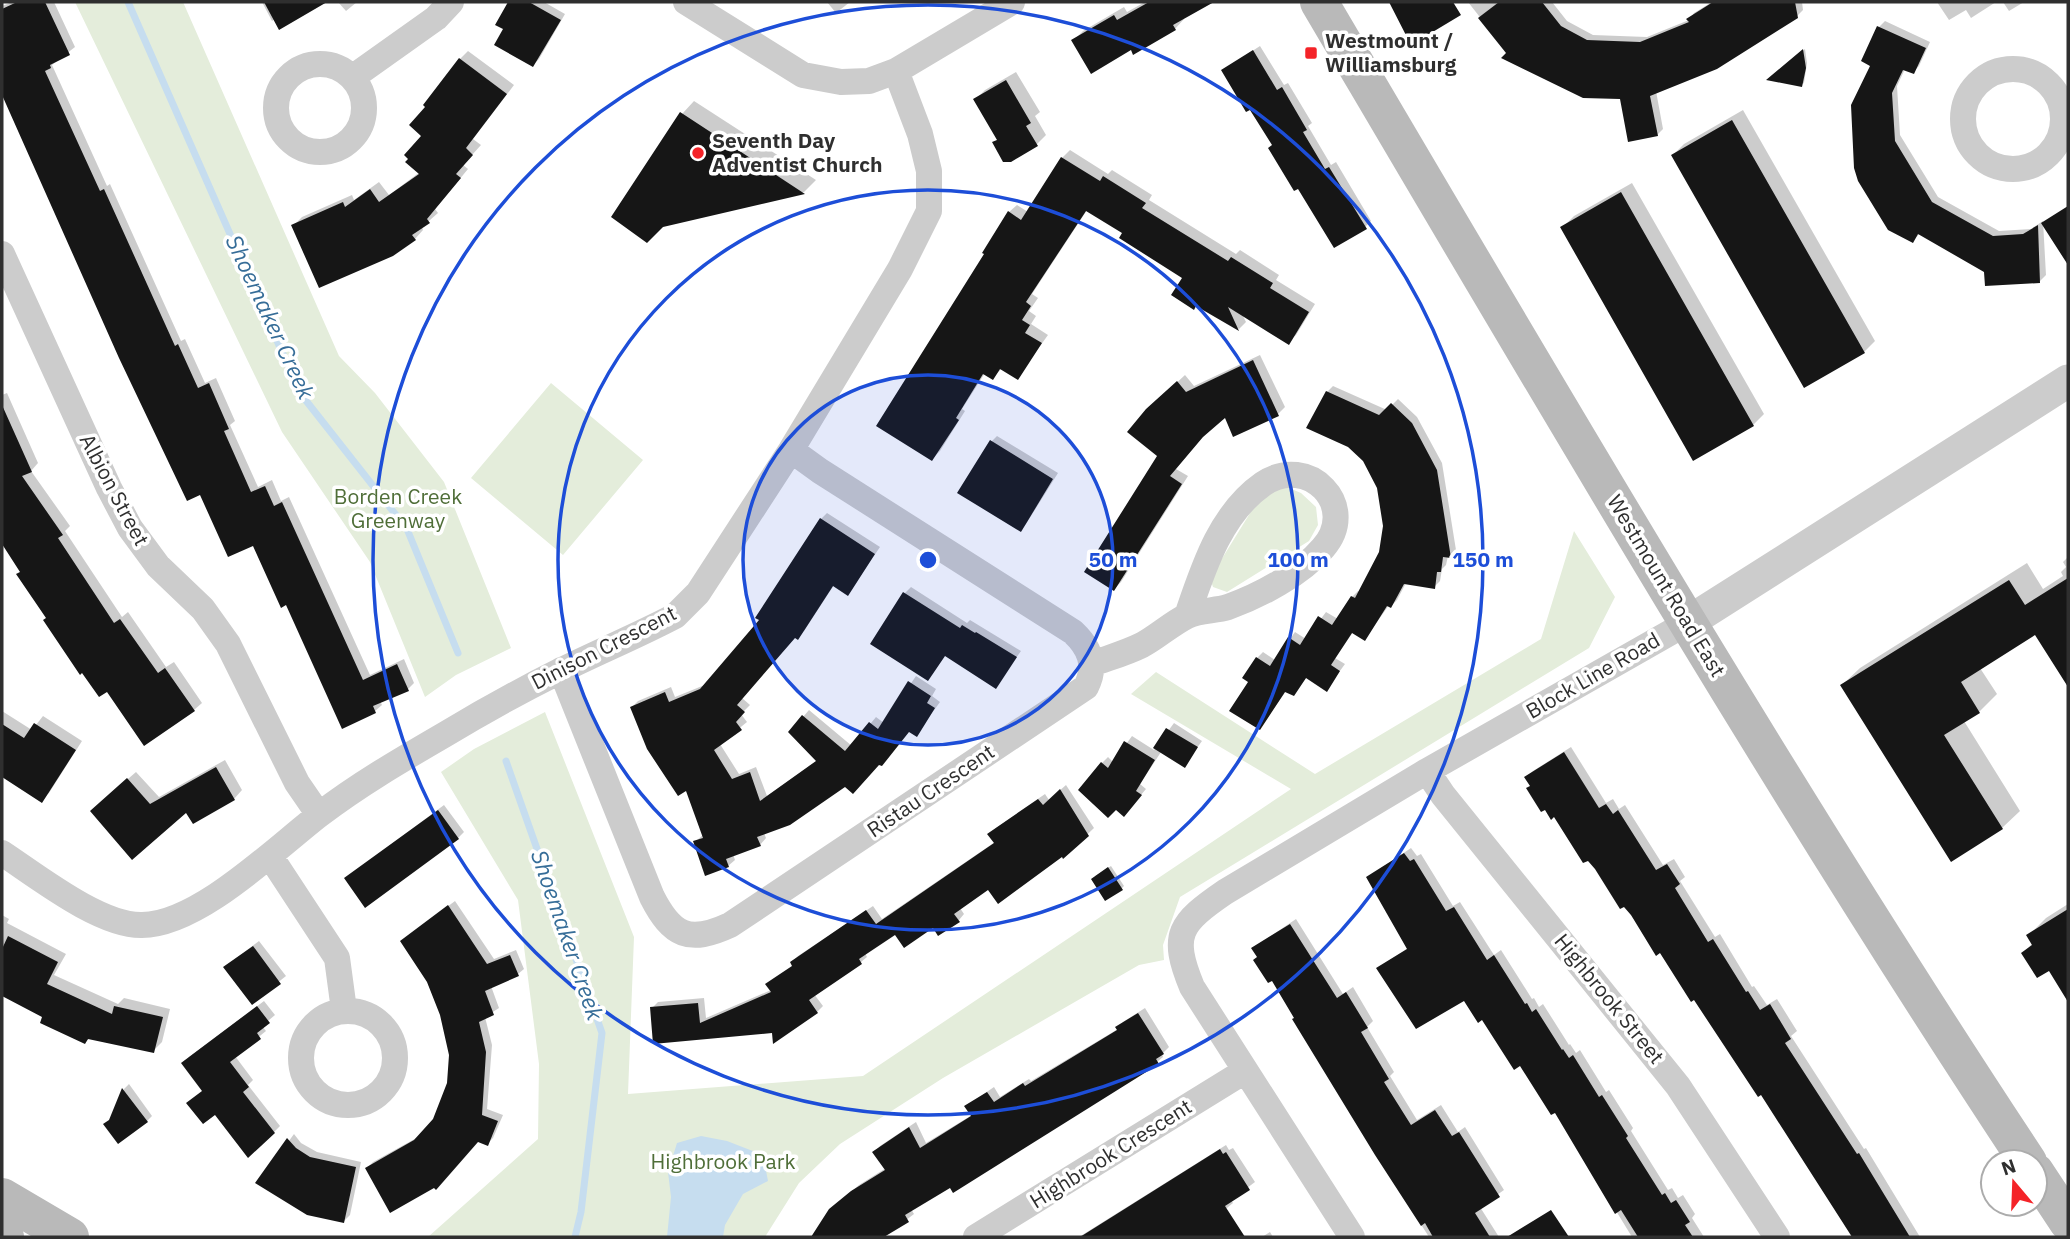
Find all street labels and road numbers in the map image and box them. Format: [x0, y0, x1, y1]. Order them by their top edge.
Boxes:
street label: Albion Street [74, 429, 156, 550]
street label: Westmount Road East [1601, 489, 1732, 682]
street label: Dinison Crescent [526, 599, 681, 696]
street label: Block Line Road [1520, 625, 1665, 725]
street label: Ristau Crescent [861, 737, 1000, 843]
street label: Highbrook Street [1549, 927, 1671, 1069]
street label: Highbrook Crescent [1024, 1092, 1197, 1214]

